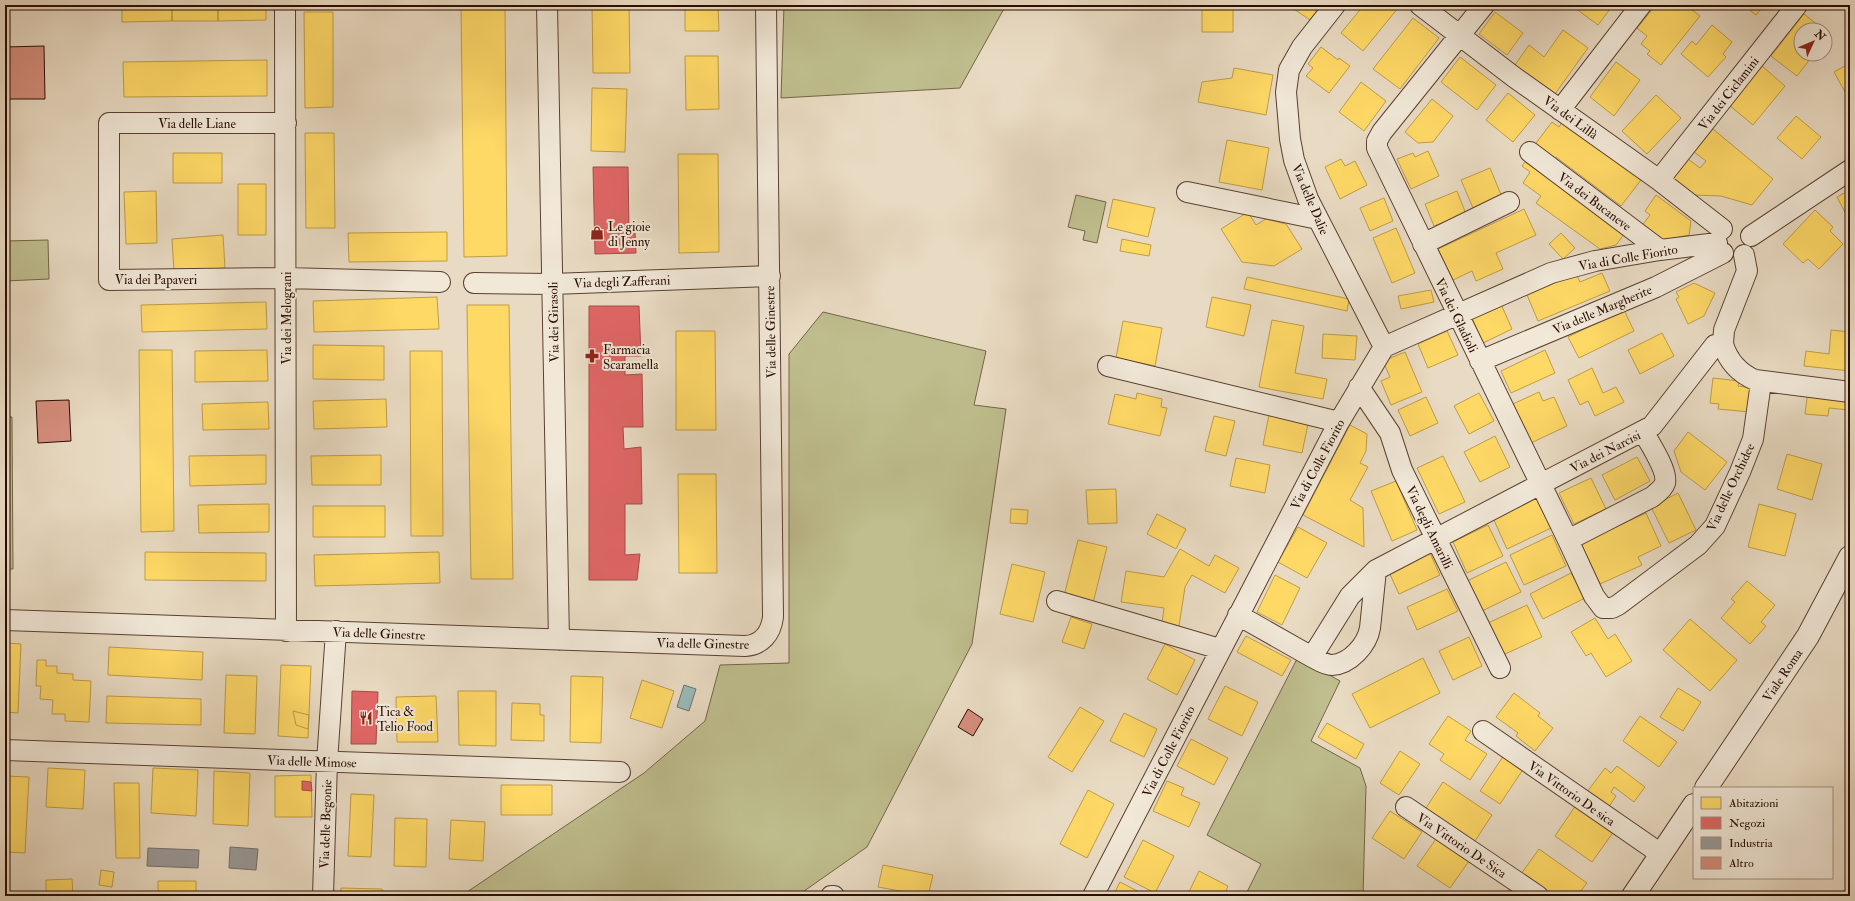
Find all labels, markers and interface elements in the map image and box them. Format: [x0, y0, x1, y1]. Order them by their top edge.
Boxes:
north arrow [1793, 22, 1833, 62]
text: N [1811, 27, 1829, 44]
street label: Via dei Ciclamini [1695, 53, 1763, 134]
street label: Via dei Lillà [1540, 93, 1601, 143]
street label: Via delle Liane [158, 116, 236, 132]
street label: Via delle Dalie [1288, 162, 1332, 238]
street label: Via dei Bucaneve [1555, 169, 1635, 235]
place label: Le gioie di Jenny [608, 219, 651, 251]
shop icon: Le gioie di Jenny [589, 225, 605, 241]
street label: Via di Colle Fiorito [1577, 241, 1679, 275]
street label: Via dei Melograni [279, 271, 295, 364]
street label: Via dei Papaveri [115, 272, 198, 289]
street label: Via degli Zafferani [573, 272, 671, 292]
street label: Via dei Gladioli [1431, 275, 1481, 356]
street label: Via dei Girasoli [545, 281, 563, 362]
street label: Via delle Margherite [1550, 282, 1655, 338]
street label: Via delle Ginestre [762, 285, 780, 378]
place label: Farmacia Scaramella [603, 342, 659, 373]
pharmacy icon: Farmacia Scaramella [584, 348, 600, 364]
street label: Via di Colle Fiorito [1287, 417, 1348, 512]
street label: Via dei Narcisi [1568, 427, 1644, 476]
street label: Via delle Orchidee [1703, 440, 1759, 534]
street label: Via degli Amarilli [1402, 483, 1456, 572]
street label: Via delle Ginestre [332, 624, 426, 644]
street label: Via delle Ginestre [656, 635, 750, 653]
street label: Viale Roma [1759, 646, 1807, 705]
street label: Via di Colle Fiorito [1139, 703, 1199, 800]
place label: Tica & Telio Food [377, 704, 434, 735]
restaurant icon: Tica & Telio Food [358, 710, 374, 726]
street label: Via delle Mimose [267, 752, 358, 772]
street label: Via Vittorio De sica [1525, 758, 1618, 830]
street label: Via delle Begonie [316, 778, 336, 869]
legend [1693, 787, 1833, 879]
text: Abitazioni [1728, 796, 1779, 811]
street label: Via Vittorio De Sica [1413, 810, 1510, 882]
text: Negozi [1729, 816, 1765, 831]
text: Industria [1729, 836, 1774, 851]
text: Altro [1728, 856, 1754, 871]

